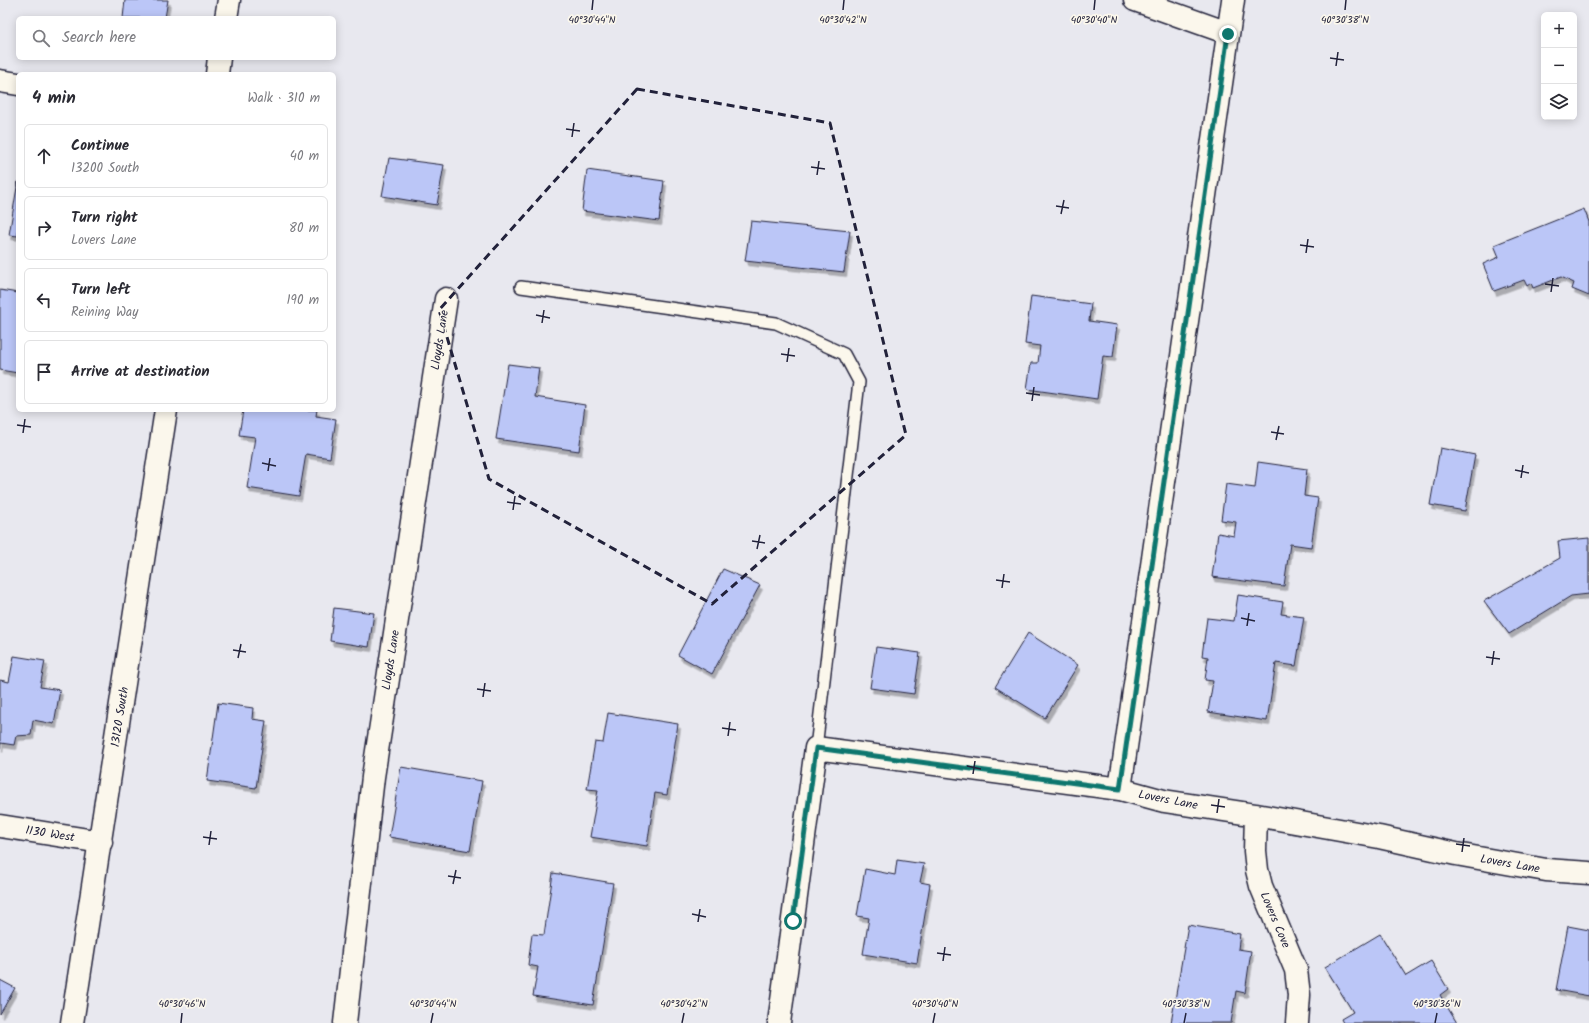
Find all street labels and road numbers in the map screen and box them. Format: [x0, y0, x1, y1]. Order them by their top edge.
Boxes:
street label: Lloyds Lane [426, 308, 454, 371]
street label: Lloyds Lane [377, 628, 405, 691]
street label: 13120 South [106, 685, 134, 749]
street label: Lovers Lane [1137, 785, 1200, 815]
street label: 1130 West [24, 821, 76, 847]
street label: Lovers Lane [1479, 849, 1542, 879]
street label: Lovers Cove [1255, 889, 1296, 952]

